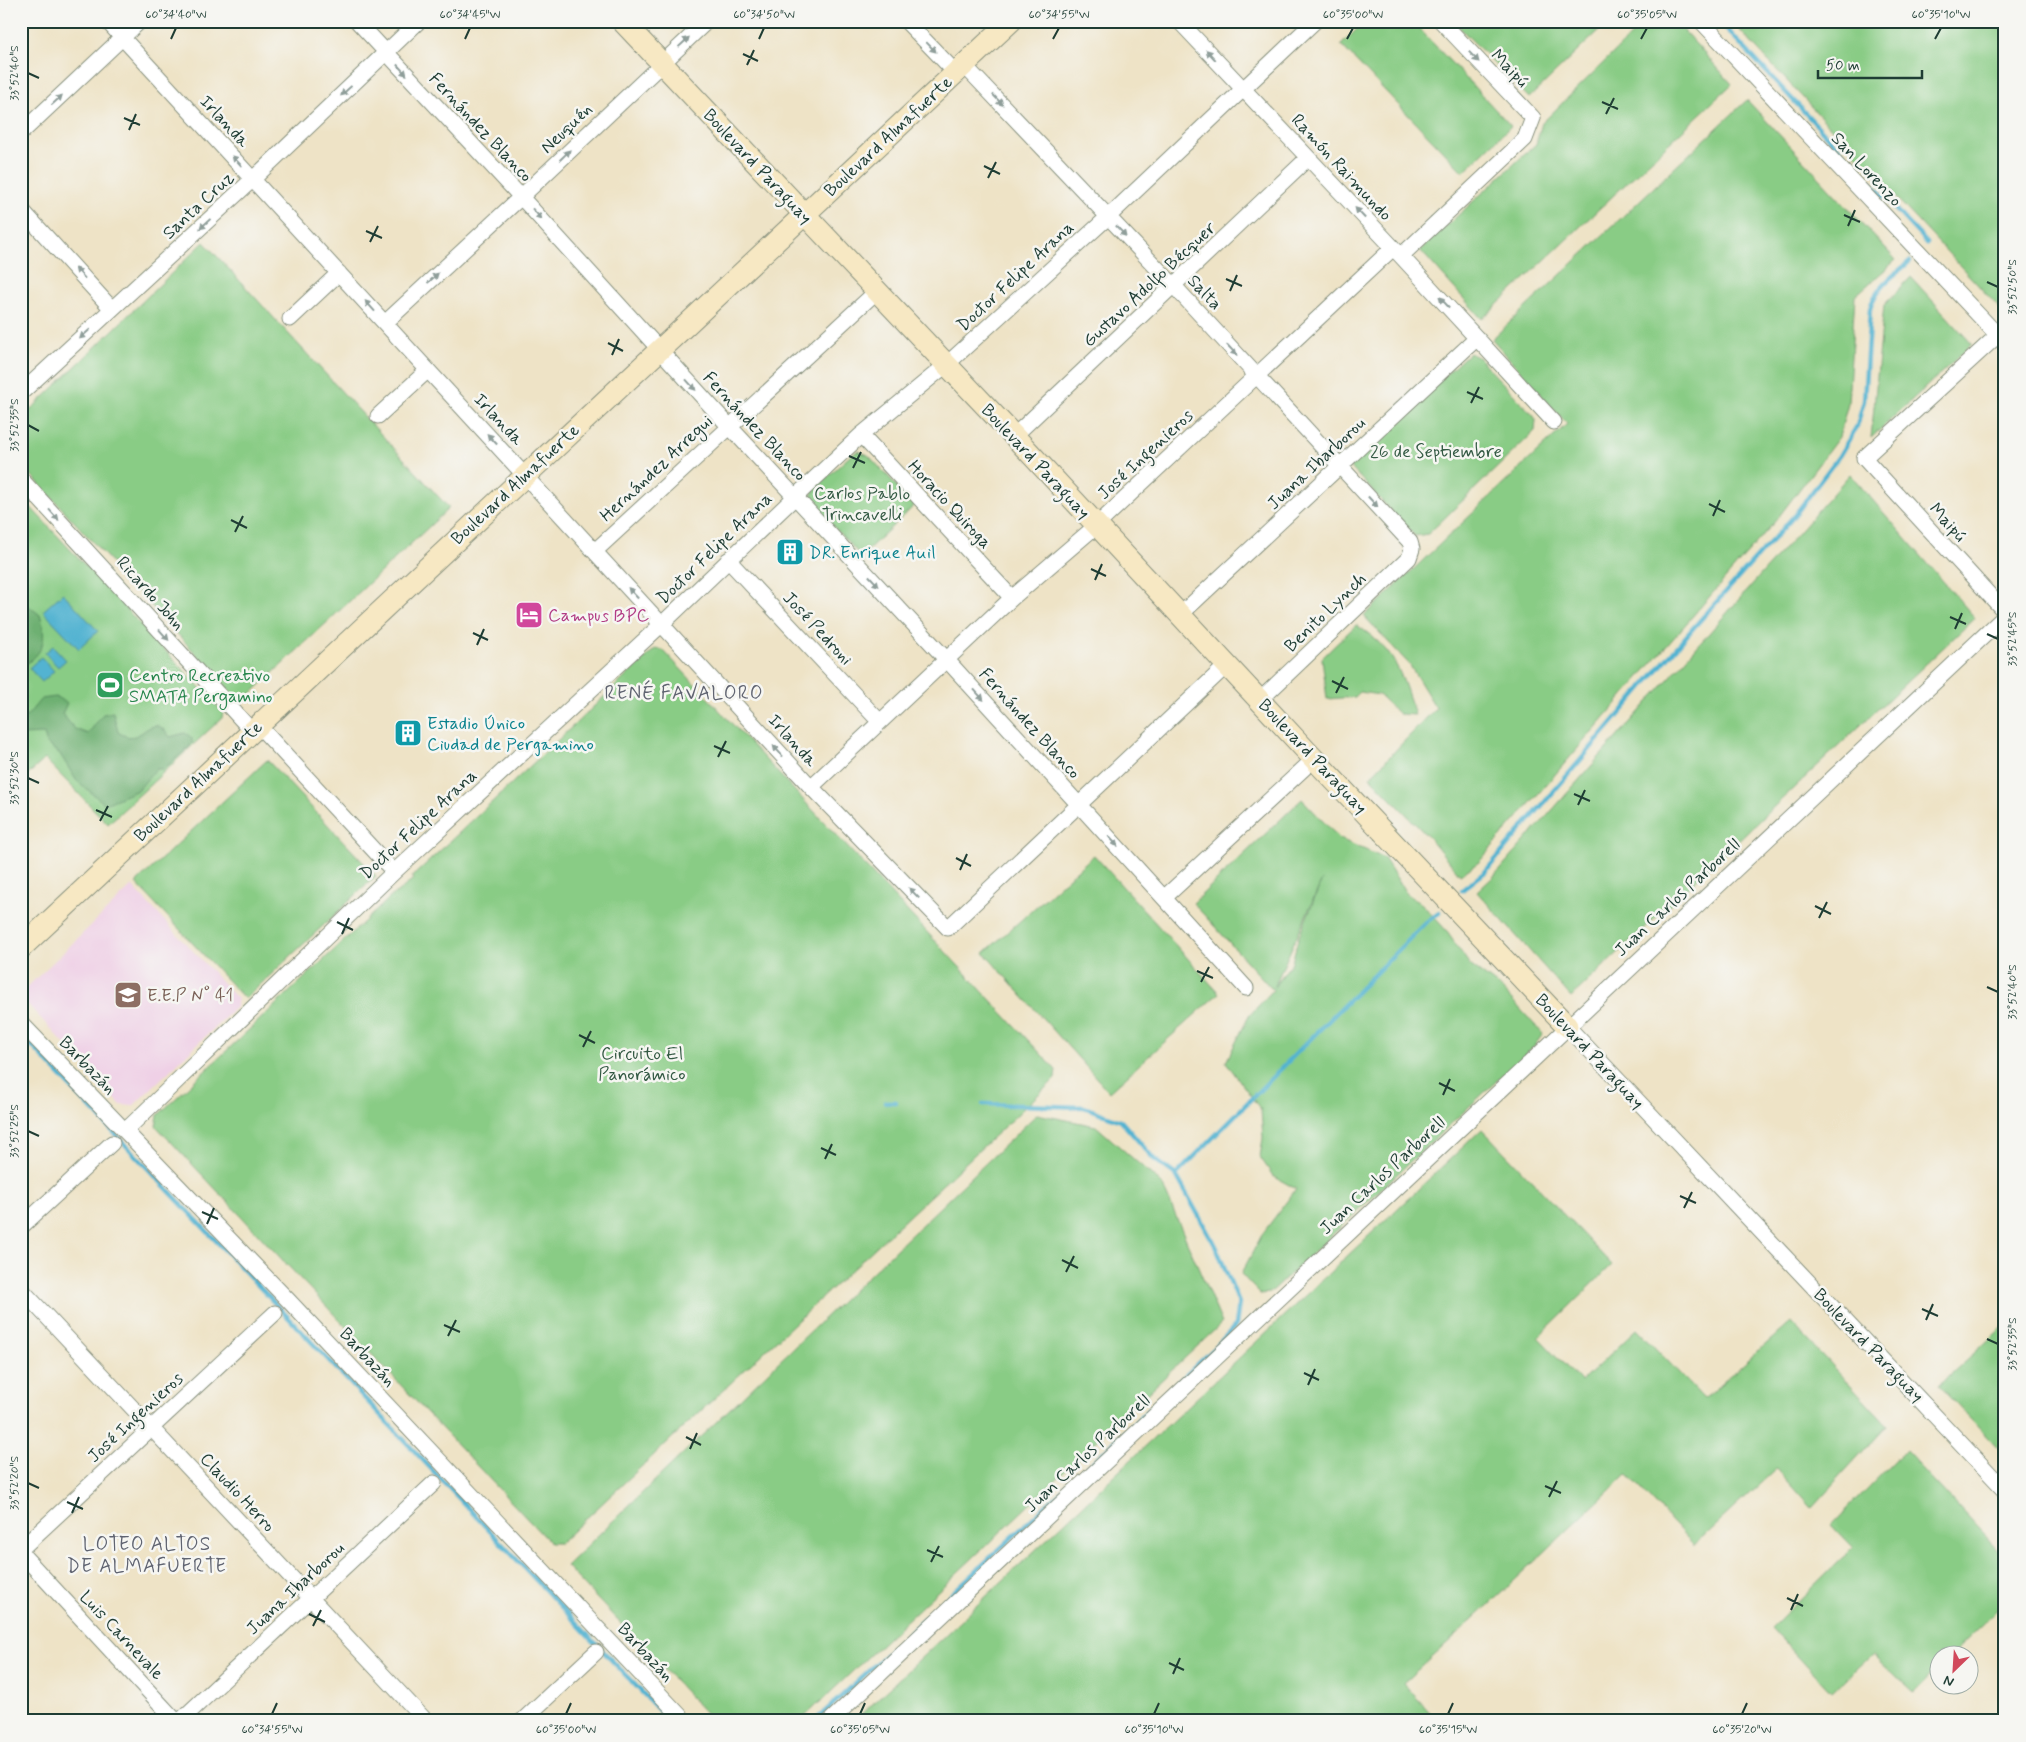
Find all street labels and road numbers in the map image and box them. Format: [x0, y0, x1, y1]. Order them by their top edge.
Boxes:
street label: Maipú [1485, 44, 1534, 93]
street label: Fernández Blanco [423, 68, 537, 188]
street label: Boulevard Almafuerte [819, 71, 958, 203]
street label: Irlanda [194, 90, 255, 153]
street label: Neuquén [536, 98, 598, 159]
street label: Boulevard Paraguay [696, 104, 817, 231]
street label: Ramón Raimundo [1285, 109, 1397, 226]
street label: San Lorenzo [1825, 127, 1907, 212]
street label: Santa Cruz [158, 166, 240, 245]
street label: Doctor Felipe Arana [952, 216, 1079, 337]
street label: Gustavo Adolfo Bécquer [1078, 216, 1223, 354]
street label: Salta [1182, 270, 1227, 316]
street label: Fernández Blanco [697, 367, 811, 487]
street label: Irlanda [468, 388, 529, 451]
street label: Boulevard Paraguay [974, 399, 1095, 526]
street label: José Ingenieros [1093, 404, 1200, 507]
street label: Hernández Arregui [595, 410, 719, 528]
street label: Juana Ibarborou [1262, 412, 1371, 516]
street label: Boulevard Almafuerte [446, 419, 585, 551]
street label: Horacio Quiroga [902, 455, 997, 554]
street label: Doctor Felipe Arana [652, 487, 778, 610]
street label: Maipú [1923, 498, 1971, 548]
street label: Ricardo John [110, 551, 190, 636]
street label: Benito Lynch [1279, 568, 1372, 658]
street label: José Pedroni [777, 587, 858, 671]
street label: Fernández Blanco [973, 663, 1086, 784]
street label: Boulevard Paraguay [1251, 694, 1372, 821]
street label: Irlanda [762, 709, 822, 772]
street label: Boulevard Almafuerte [129, 716, 268, 848]
street label: Doctor Felipe Arana [355, 764, 482, 885]
street label: Juan Carlos Parborell [1610, 833, 1746, 962]
street label: Boulevard Paraguay [1528, 989, 1649, 1116]
street label: Barbazán [53, 1031, 121, 1100]
street label: Juan Carlos Parborell [1315, 1111, 1451, 1240]
street label: Boulevard Paraguay [1806, 1284, 1929, 1409]
street label: Barbazán [334, 1323, 401, 1393]
street label: José Ingenieros [83, 1367, 190, 1470]
street label: Juan Carlos Parborell [1020, 1389, 1156, 1518]
street label: Claudio Herro [194, 1448, 280, 1538]
street label: Juana Ibarborou [241, 1537, 350, 1641]
street label: Luis Carnevale [74, 1586, 169, 1686]
street label: Barbazán [612, 1618, 679, 1688]

